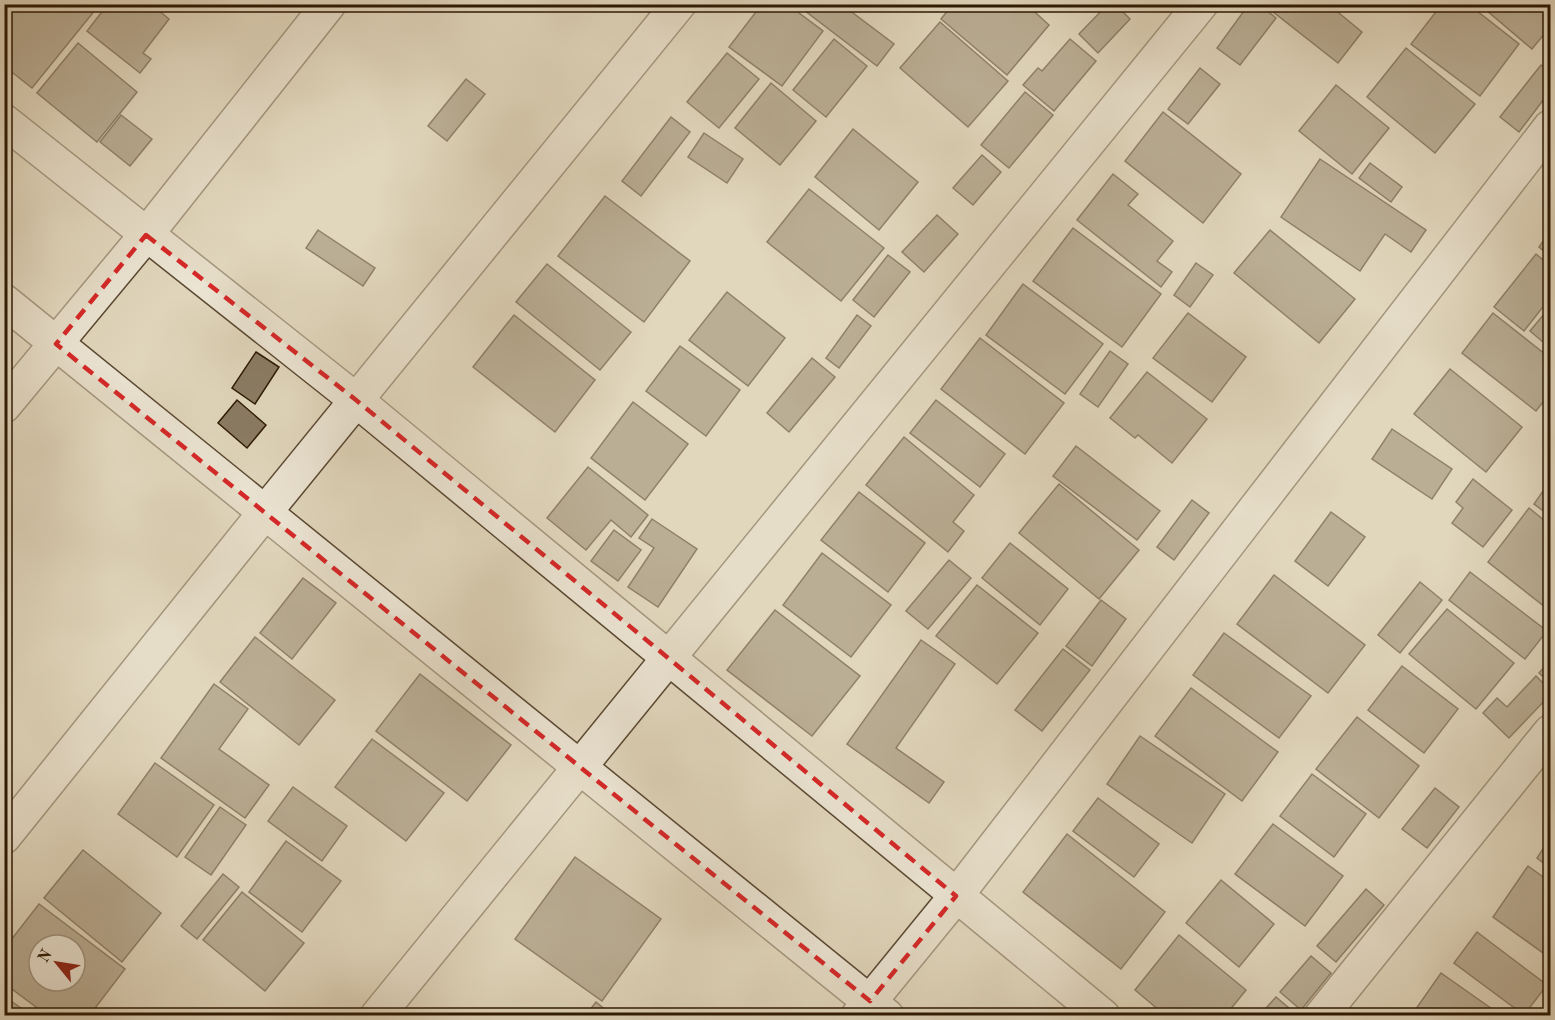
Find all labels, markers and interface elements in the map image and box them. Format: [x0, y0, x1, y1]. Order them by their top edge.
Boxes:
north arrow [27, 933, 87, 993]
text: N [36, 947, 56, 966]

